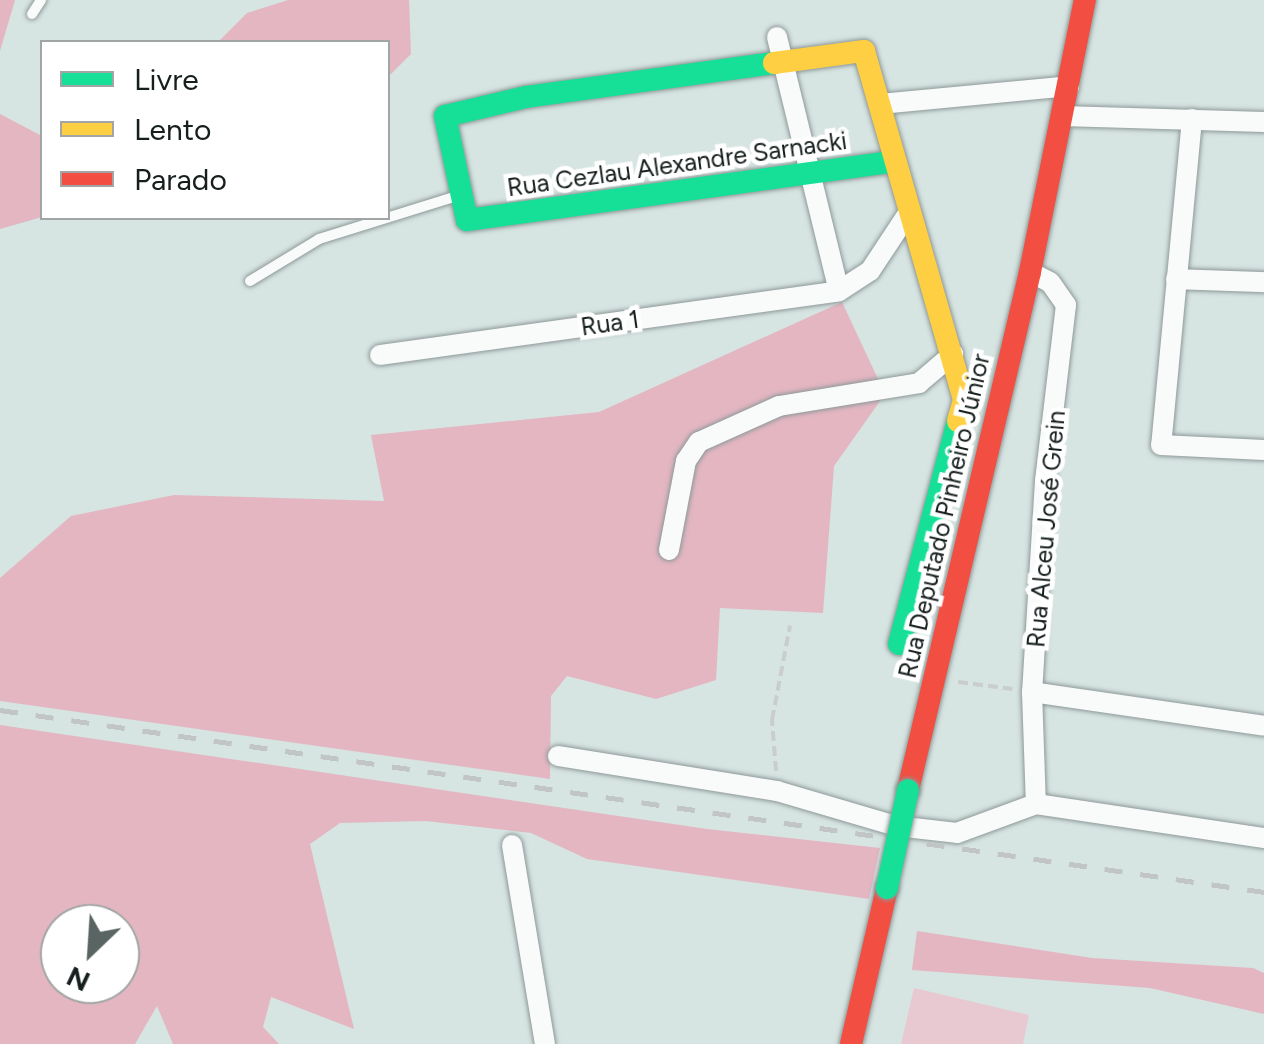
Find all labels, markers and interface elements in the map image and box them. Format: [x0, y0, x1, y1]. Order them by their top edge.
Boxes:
legend [40, 40, 390, 220]
text: Livre [134, 61, 199, 98]
text: Lento [134, 111, 211, 148]
street label: Rua Cezlau Alexandre Sarnacki [505, 125, 849, 203]
text: Parado [134, 161, 227, 198]
street label: Rua 1 [579, 304, 641, 342]
street label: Rua Deputado Pinheiro Júnior [892, 351, 996, 681]
street label: Rua Alceu José Grein [1021, 409, 1071, 649]
north arrow [40, 904, 140, 1004]
text: N [61, 959, 95, 999]

